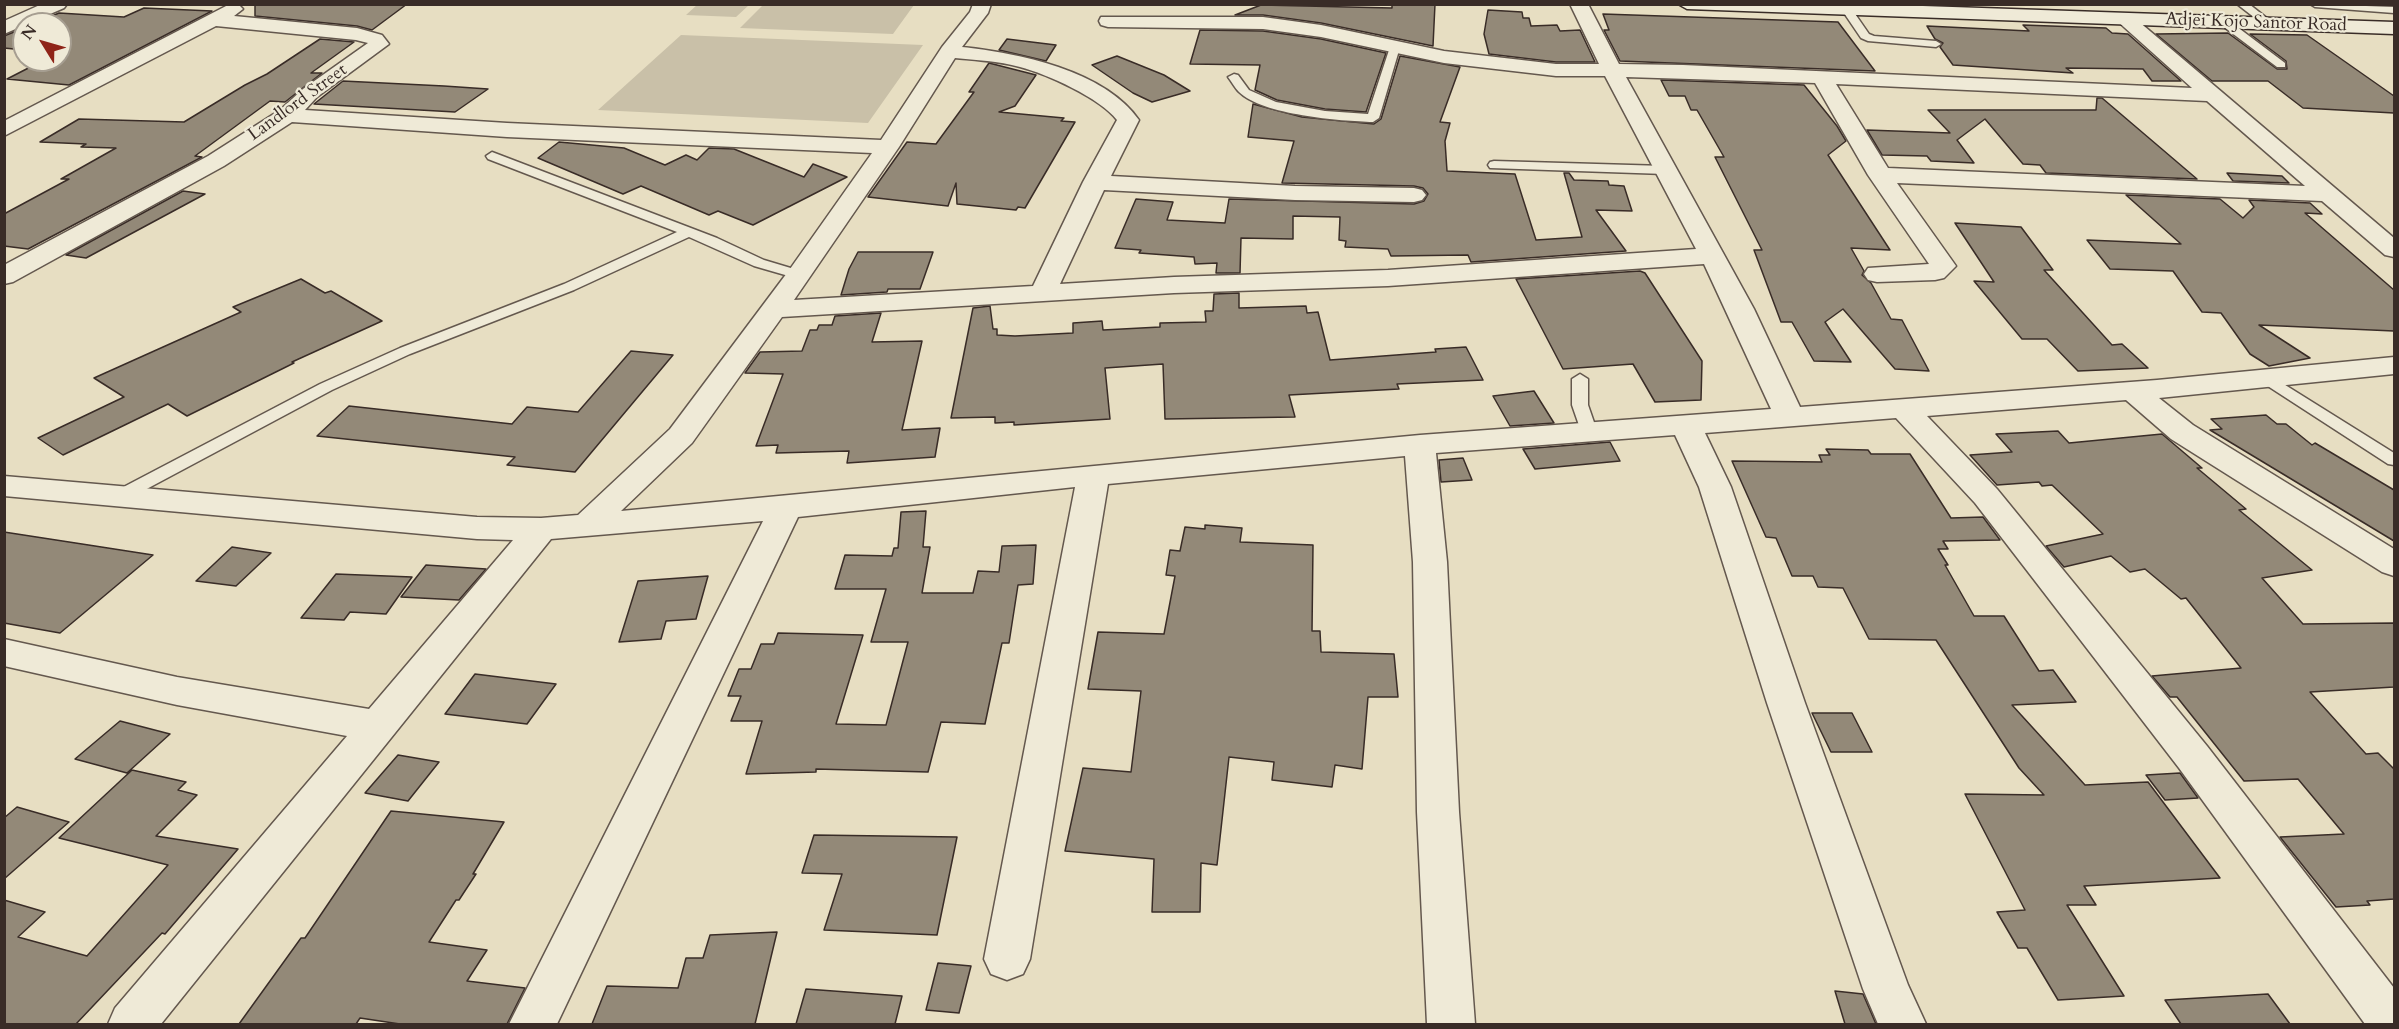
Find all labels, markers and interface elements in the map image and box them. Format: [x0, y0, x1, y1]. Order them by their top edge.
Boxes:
street label: Adjei Kojo Santor Road [2165, 9, 2347, 37]
north arrow [12, 12, 72, 72]
text: N [16, 20, 42, 45]
street label: Landlord Street [244, 60, 352, 146]

